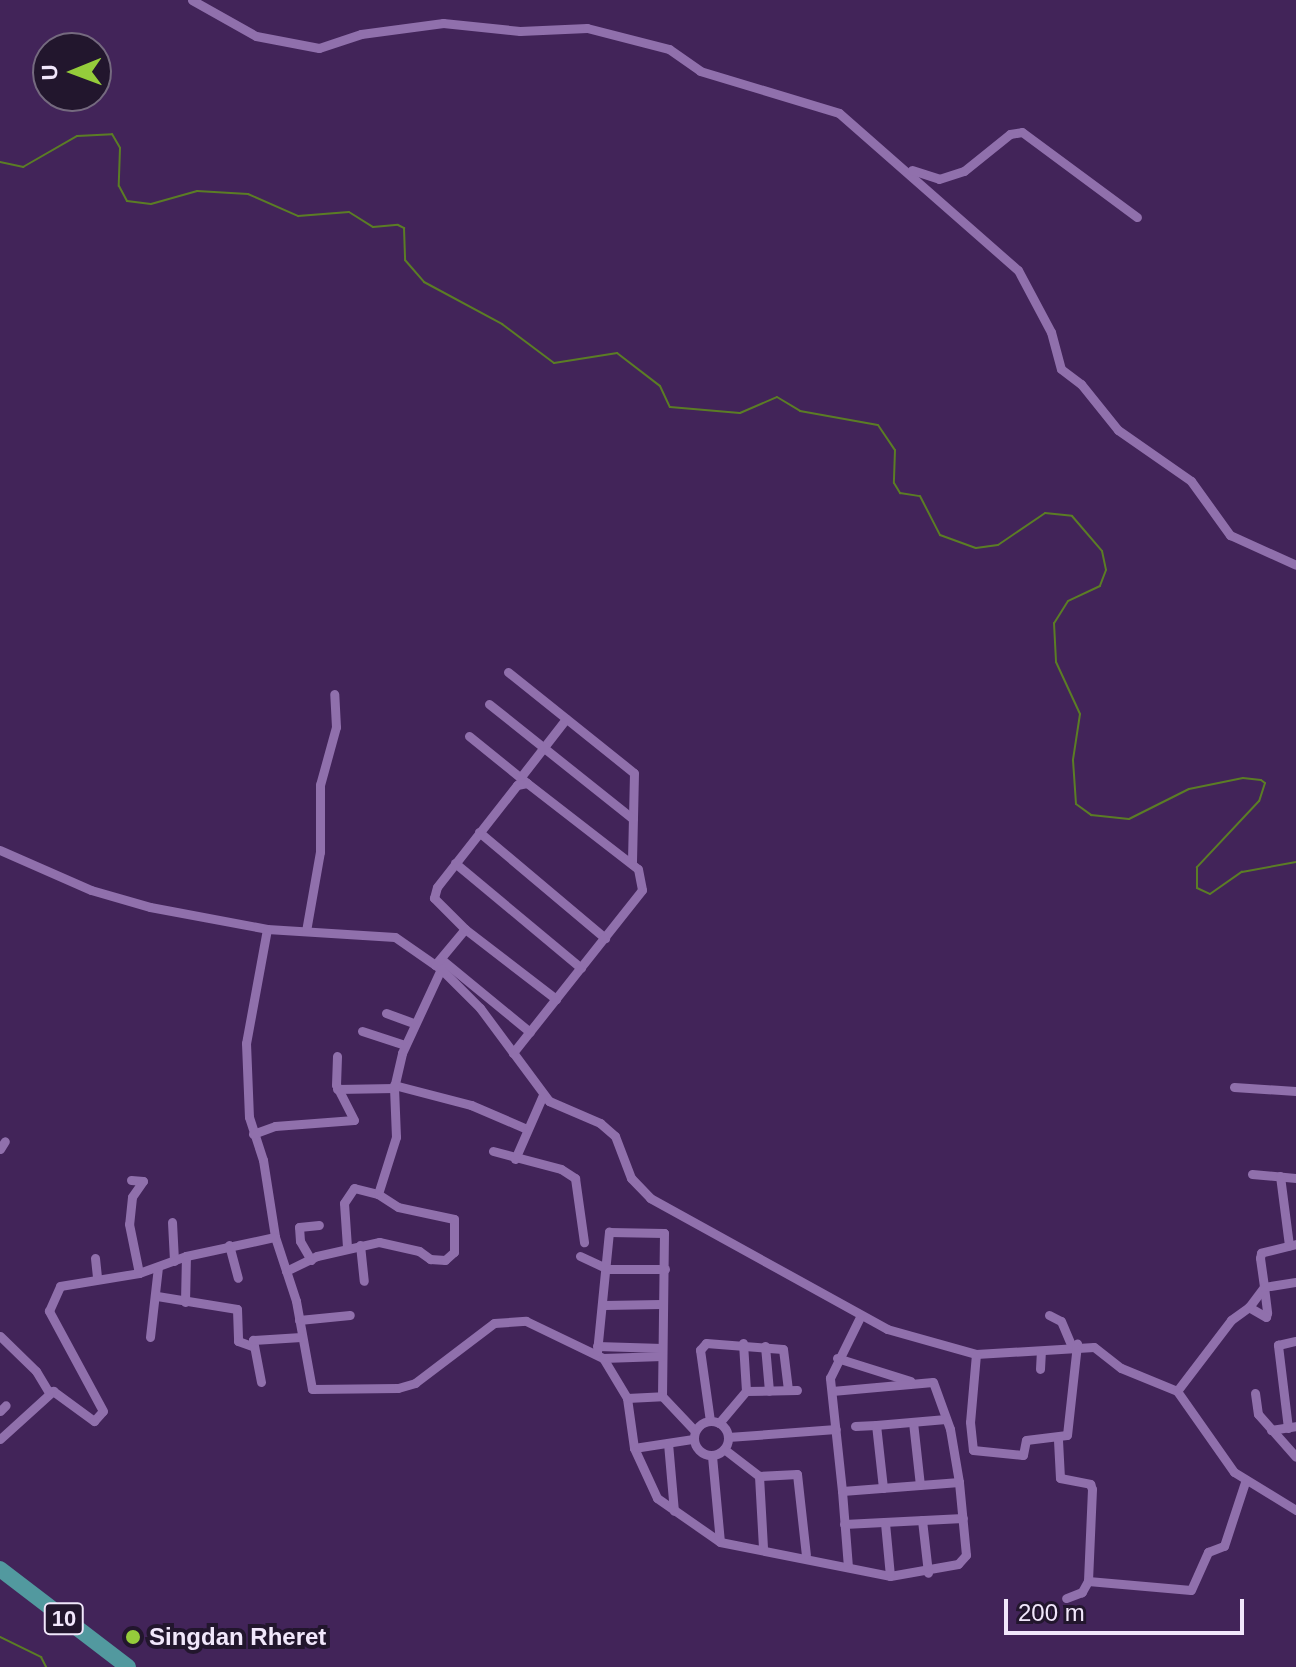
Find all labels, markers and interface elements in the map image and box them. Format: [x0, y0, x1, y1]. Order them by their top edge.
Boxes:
north arrow [32, 32, 112, 112]
text: U [37, 64, 62, 81]
scale bar [1008, 1583, 1248, 1633]
text: 200 m [1018, 1599, 1085, 1626]
road number: 10 [42, 1601, 86, 1637]
place label: Singdan Rheret [149, 1623, 326, 1651]
marker: Singdan Rheret [124, 1628, 142, 1646]

